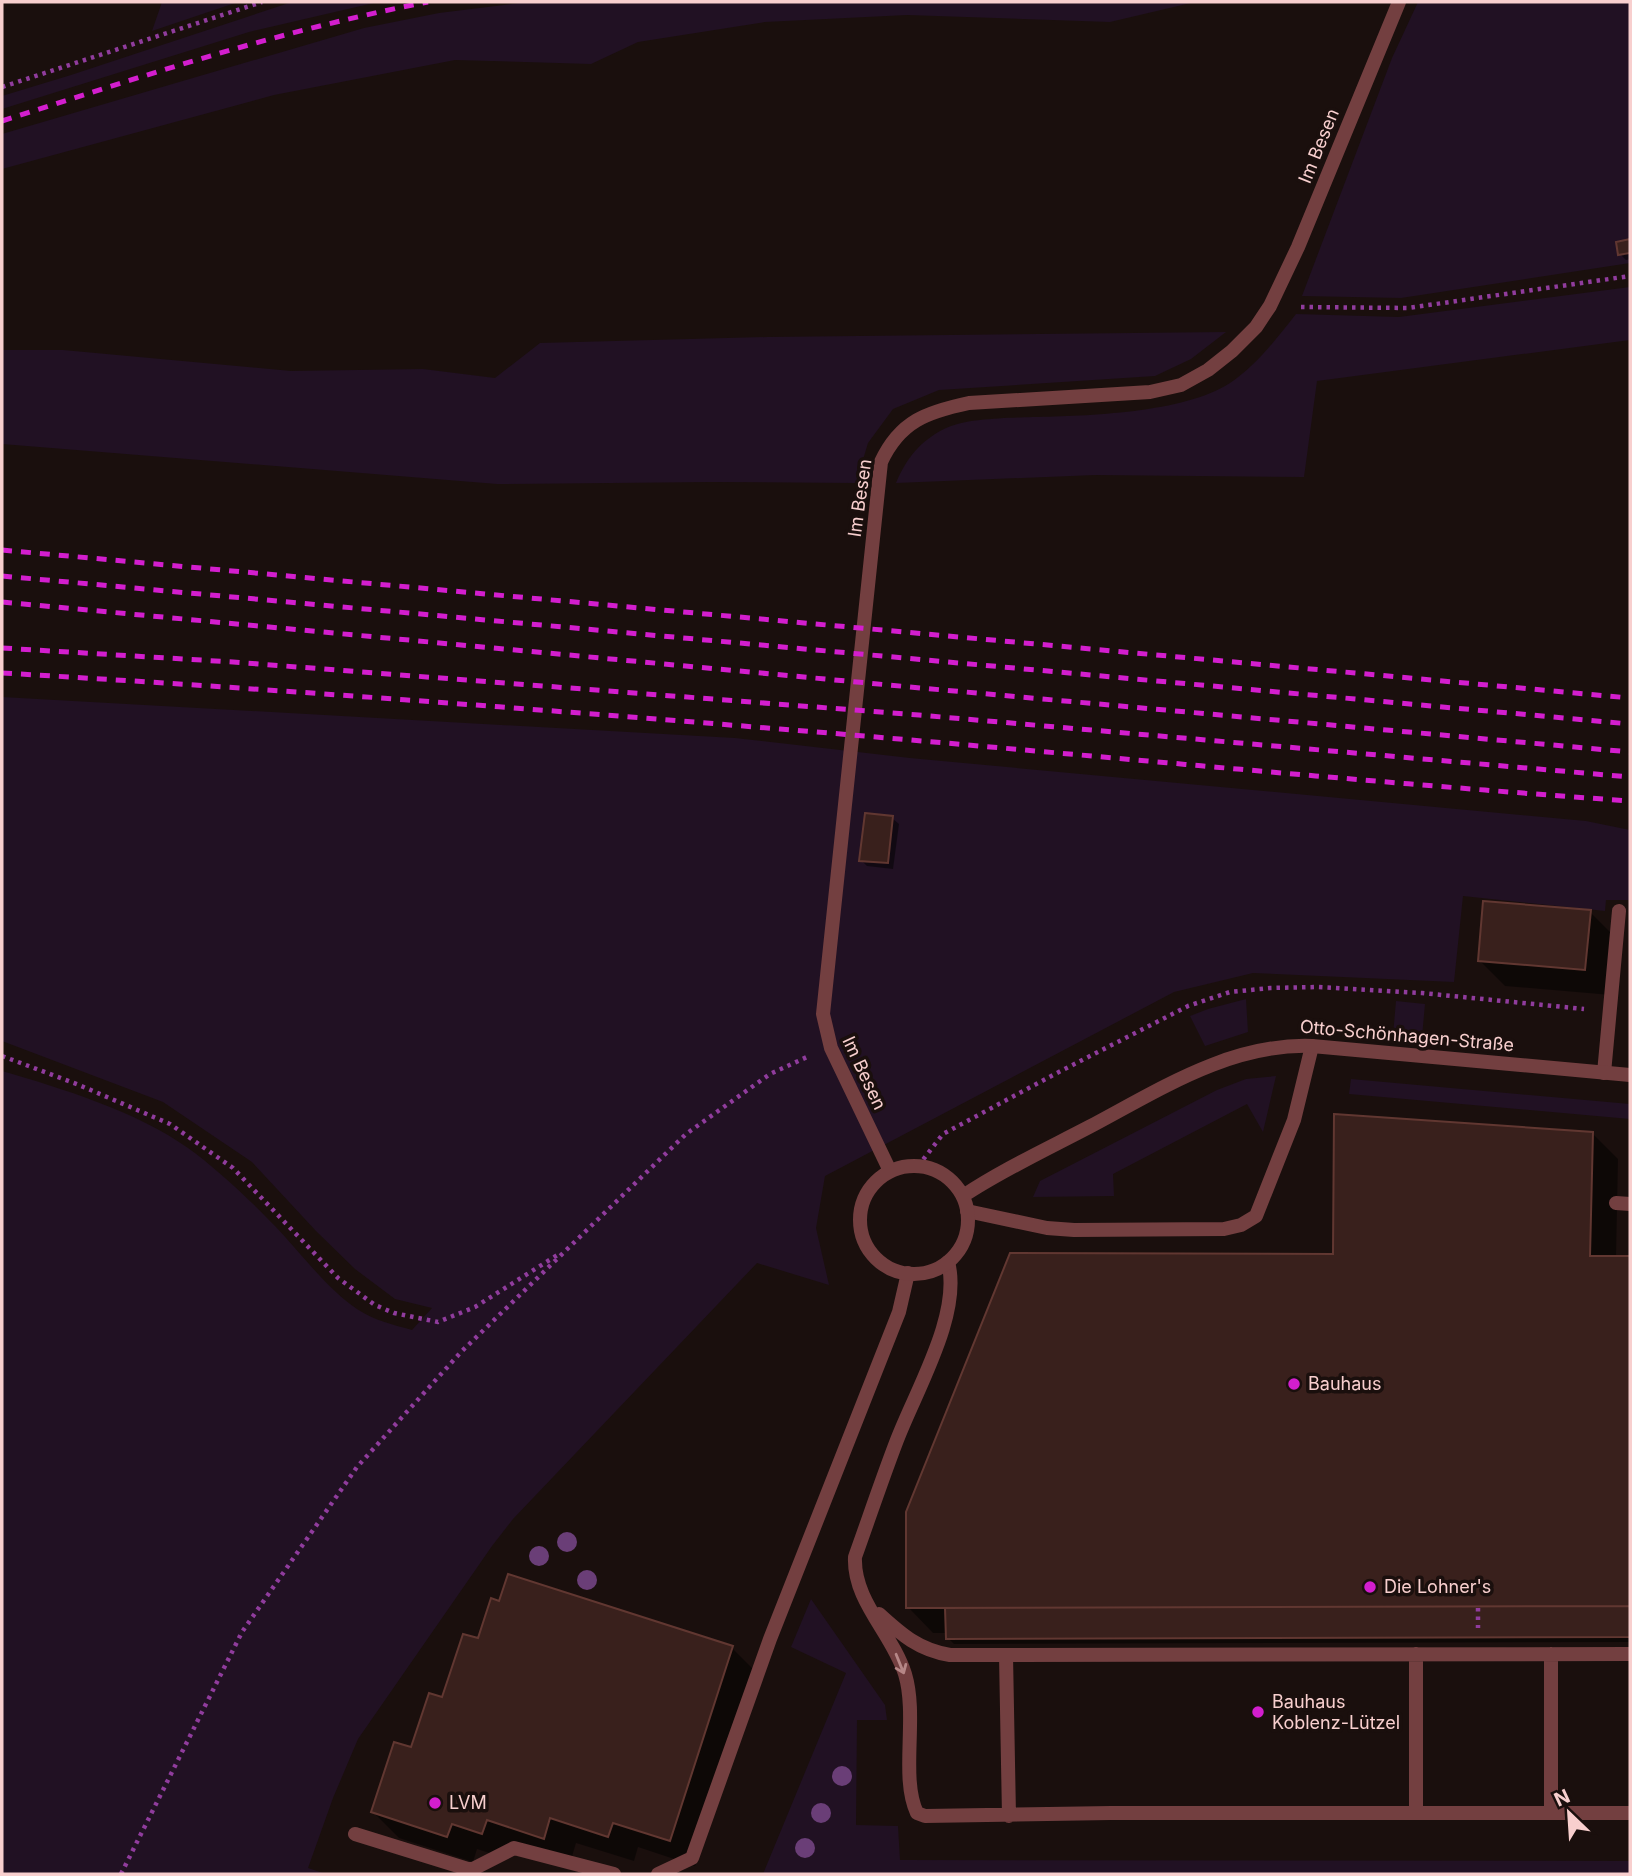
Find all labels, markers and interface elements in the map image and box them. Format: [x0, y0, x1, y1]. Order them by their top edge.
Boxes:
street label: Im Besen [1294, 105, 1343, 186]
street label: Im Besen [844, 458, 875, 538]
street label: Otto-Schönhagen-Straße [1299, 1016, 1515, 1055]
street label: Im Besen [838, 1033, 891, 1113]
place label: Bauhaus [1308, 1373, 1381, 1394]
marker: Bauhaus [1286, 1376, 1302, 1392]
place label: Die Lohner's [1384, 1576, 1491, 1597]
marker: Die Lohner's [1362, 1579, 1378, 1595]
one-way arrow [895, 1652, 908, 1674]
place label: Bauhaus Koblenz-Lützel [1272, 1691, 1400, 1733]
marker: Bauhaus Koblenz-Lützel [1250, 1704, 1266, 1720]
north arrow [1534, 1778, 1604, 1848]
text: N [1551, 1785, 1573, 1812]
place label: LVM [449, 1792, 487, 1813]
marker: LVM [427, 1795, 443, 1811]

